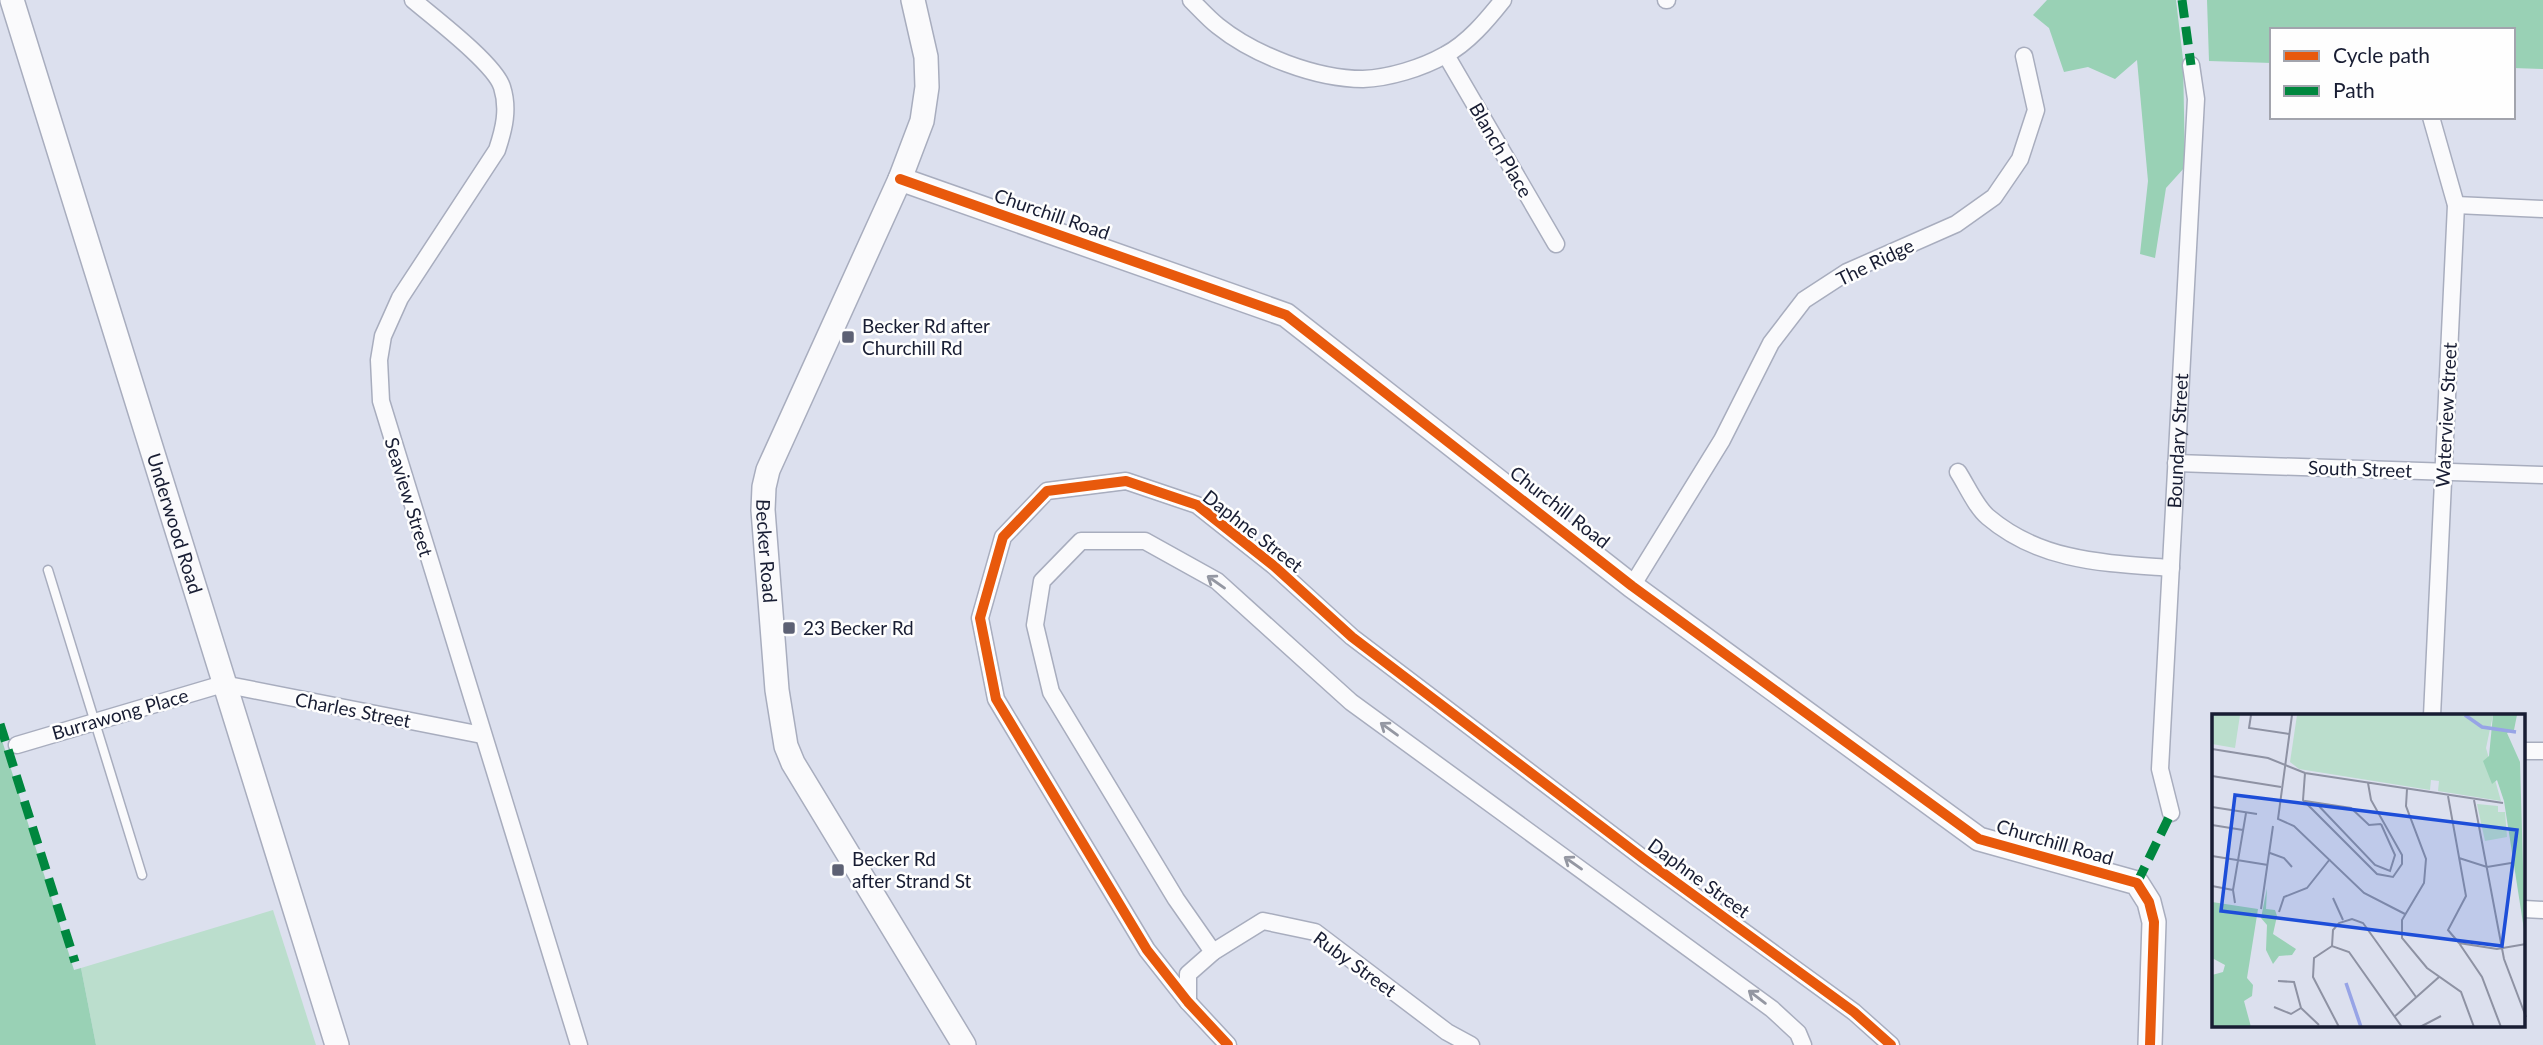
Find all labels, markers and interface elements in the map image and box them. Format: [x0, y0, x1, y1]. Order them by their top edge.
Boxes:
legend [2270, 28, 2515, 119]
text: Cycle path [2333, 42, 2430, 67]
text: Path [2333, 77, 2375, 102]
street label: Blanch Place [1465, 98, 1538, 201]
street label: Churchill Road [991, 183, 1113, 244]
street label: The Ridge [1832, 233, 1917, 290]
place label: Becker Rd after Churchill Rd [862, 314, 990, 359]
marker: Becker Rd after Churchill Rd [840, 329, 856, 345]
street label: Waterview Street [2430, 342, 2461, 488]
street label: Boundary Street [2162, 372, 2192, 509]
street label: Seaview Street [380, 435, 439, 559]
street label: Underwood Road [143, 450, 208, 596]
street label: South Street [2308, 455, 2413, 482]
street label: Churchill Road [1506, 460, 1615, 553]
street label: Daphne Street [1199, 484, 1308, 577]
street label: Becker Road [752, 499, 782, 604]
one-way arrow [1206, 575, 1225, 590]
place label: 23 Becker Rd [803, 616, 914, 639]
marker: 23 Becker Rd [781, 620, 797, 636]
street label: Burrawong Place [49, 683, 191, 744]
street label: Charles Street [293, 687, 413, 732]
inset map [2212, 714, 2526, 1028]
one-way arrow [1380, 722, 1398, 737]
street label: Churchill Road [1994, 814, 2116, 869]
street label: Daphne Street [1644, 833, 1755, 922]
place label: Becker Rd after Strand St [852, 847, 972, 892]
one-way arrow [1564, 856, 1583, 870]
marker: Becker Rd after Strand St [830, 862, 846, 878]
street label: Ruby Street [1309, 926, 1401, 1001]
one-way arrow [1748, 989, 1766, 1004]

